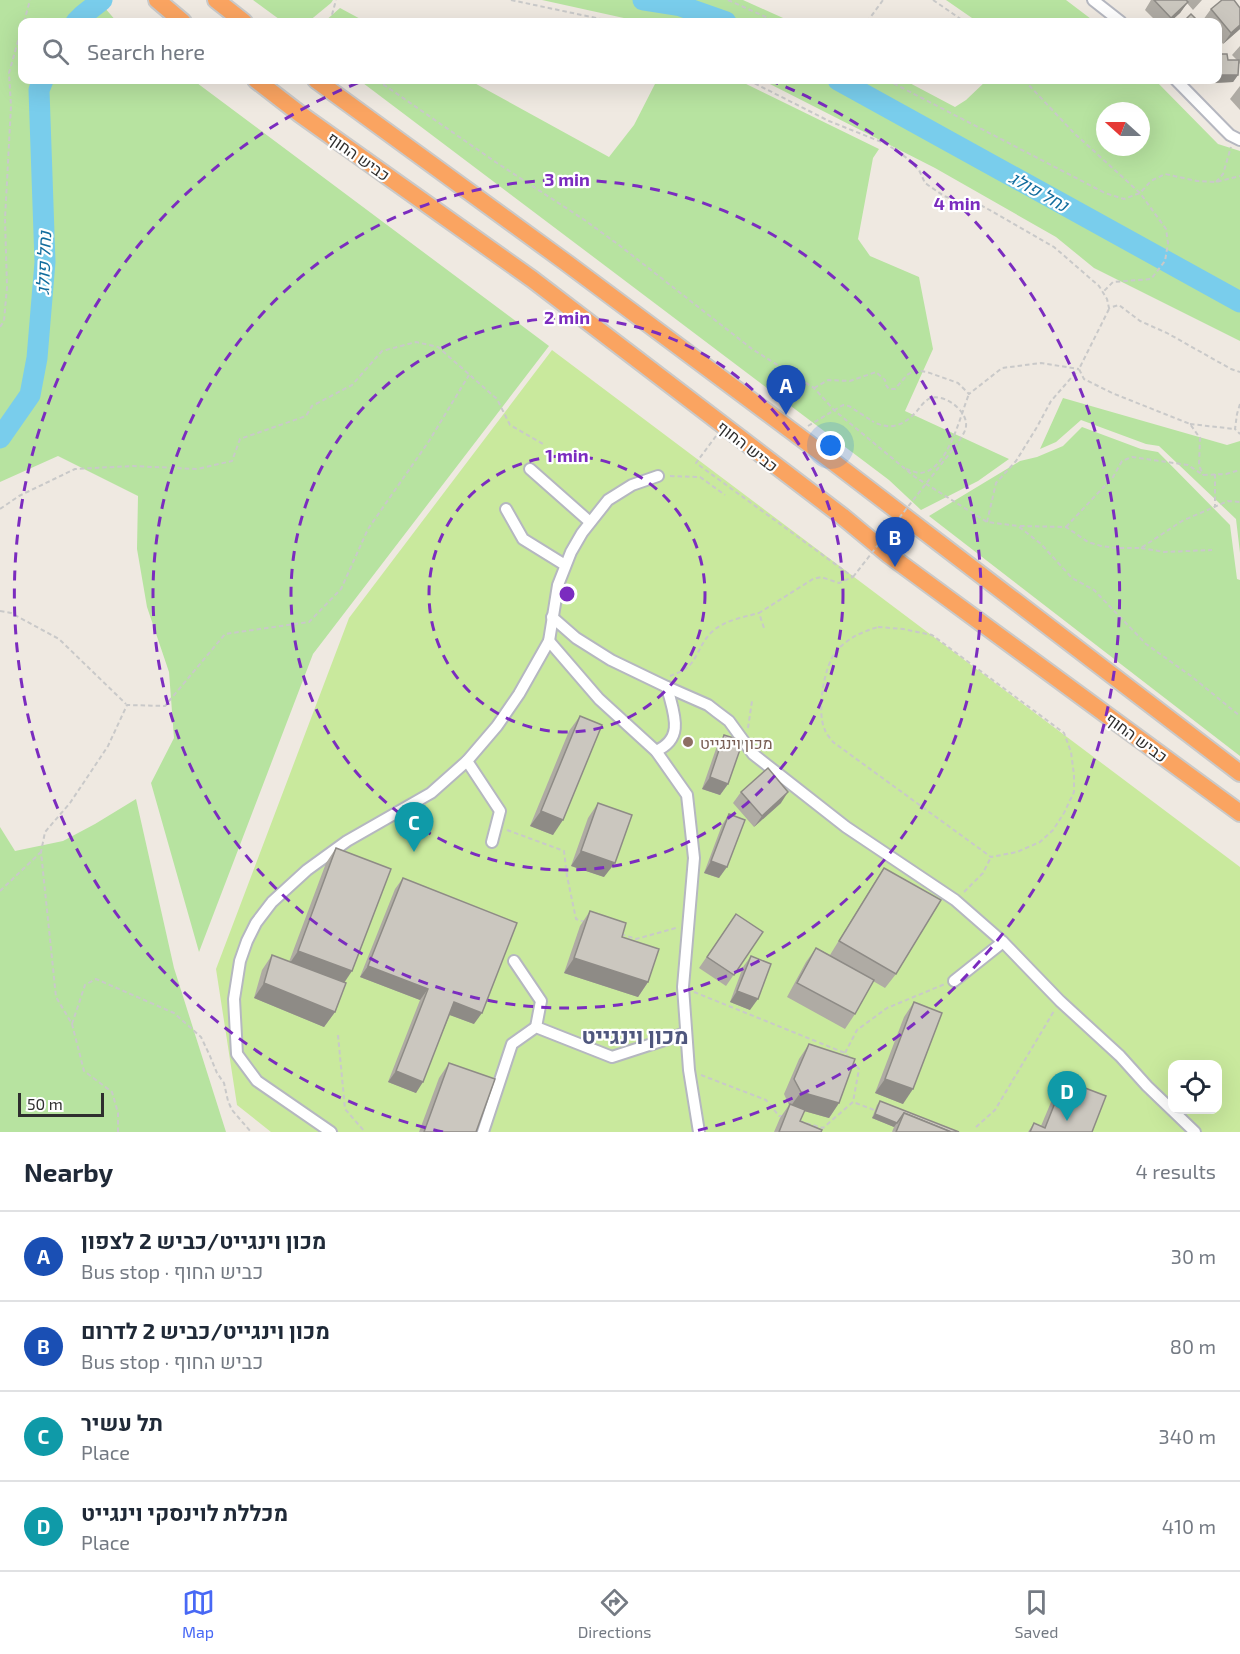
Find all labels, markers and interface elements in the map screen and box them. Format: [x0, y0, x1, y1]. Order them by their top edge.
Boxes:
search box [18, 18, 1222, 84]
icon: search [39, 35, 72, 68]
text: Search here [87, 38, 205, 64]
north arrow [1096, 102, 1150, 156]
street label: כביש החוף [324, 128, 394, 184]
water label: נחל פולג [1006, 166, 1073, 217]
text: 3 min [544, 168, 590, 190]
text: 4 min [934, 192, 981, 214]
water label: נחל פולג [31, 229, 55, 295]
text: 2 min [544, 306, 590, 328]
pin: A [766, 366, 806, 415]
street label: כביש החוף [714, 417, 782, 475]
your location [816, 431, 845, 460]
text: 1 min [545, 444, 589, 466]
pin: B [876, 518, 914, 567]
centre of rings [557, 584, 577, 604]
street label: כביש החוף [1103, 708, 1171, 766]
place label: מכון וינגייט [700, 733, 773, 752]
marker: מכון וינגייט [681, 735, 695, 749]
pin: C [394, 802, 434, 852]
district label: מכון וינגייט [581, 1022, 689, 1048]
map controls [1168, 1060, 1222, 1114]
button: locate [1168, 1060, 1222, 1114]
pin: D [1048, 1072, 1086, 1121]
scale bar [18, 1090, 104, 1118]
text: 50 m [27, 1094, 63, 1113]
text: Nearby [24, 1156, 113, 1187]
text: 4 results [1136, 1159, 1216, 1183]
text: מכון וינגייט/כביש 2 לצפון [81, 1227, 326, 1253]
text: A [37, 1244, 50, 1268]
text: 30 m [1171, 1244, 1216, 1268]
text: Bus stop · כביש החוף [81, 1259, 263, 1283]
text: מכון וינגייט/כביש 2 לדרום [81, 1317, 330, 1343]
text: B [37, 1334, 50, 1358]
text: 80 m [1170, 1334, 1216, 1358]
text: Bus stop · כביש החוף [81, 1349, 263, 1373]
text: תל עשיר [81, 1409, 163, 1435]
text: C [38, 1424, 49, 1448]
text: 340 m [1159, 1424, 1216, 1448]
text: Place [81, 1440, 130, 1464]
text: מכללת לוינסקי וינגייט [81, 1499, 288, 1525]
text: D [37, 1514, 50, 1538]
text: 410 m [1162, 1514, 1216, 1538]
text: Place [81, 1530, 130, 1554]
tab: Map [182, 1586, 215, 1641]
tab: Directions [578, 1586, 651, 1641]
tab: Saved [1015, 1586, 1058, 1641]

